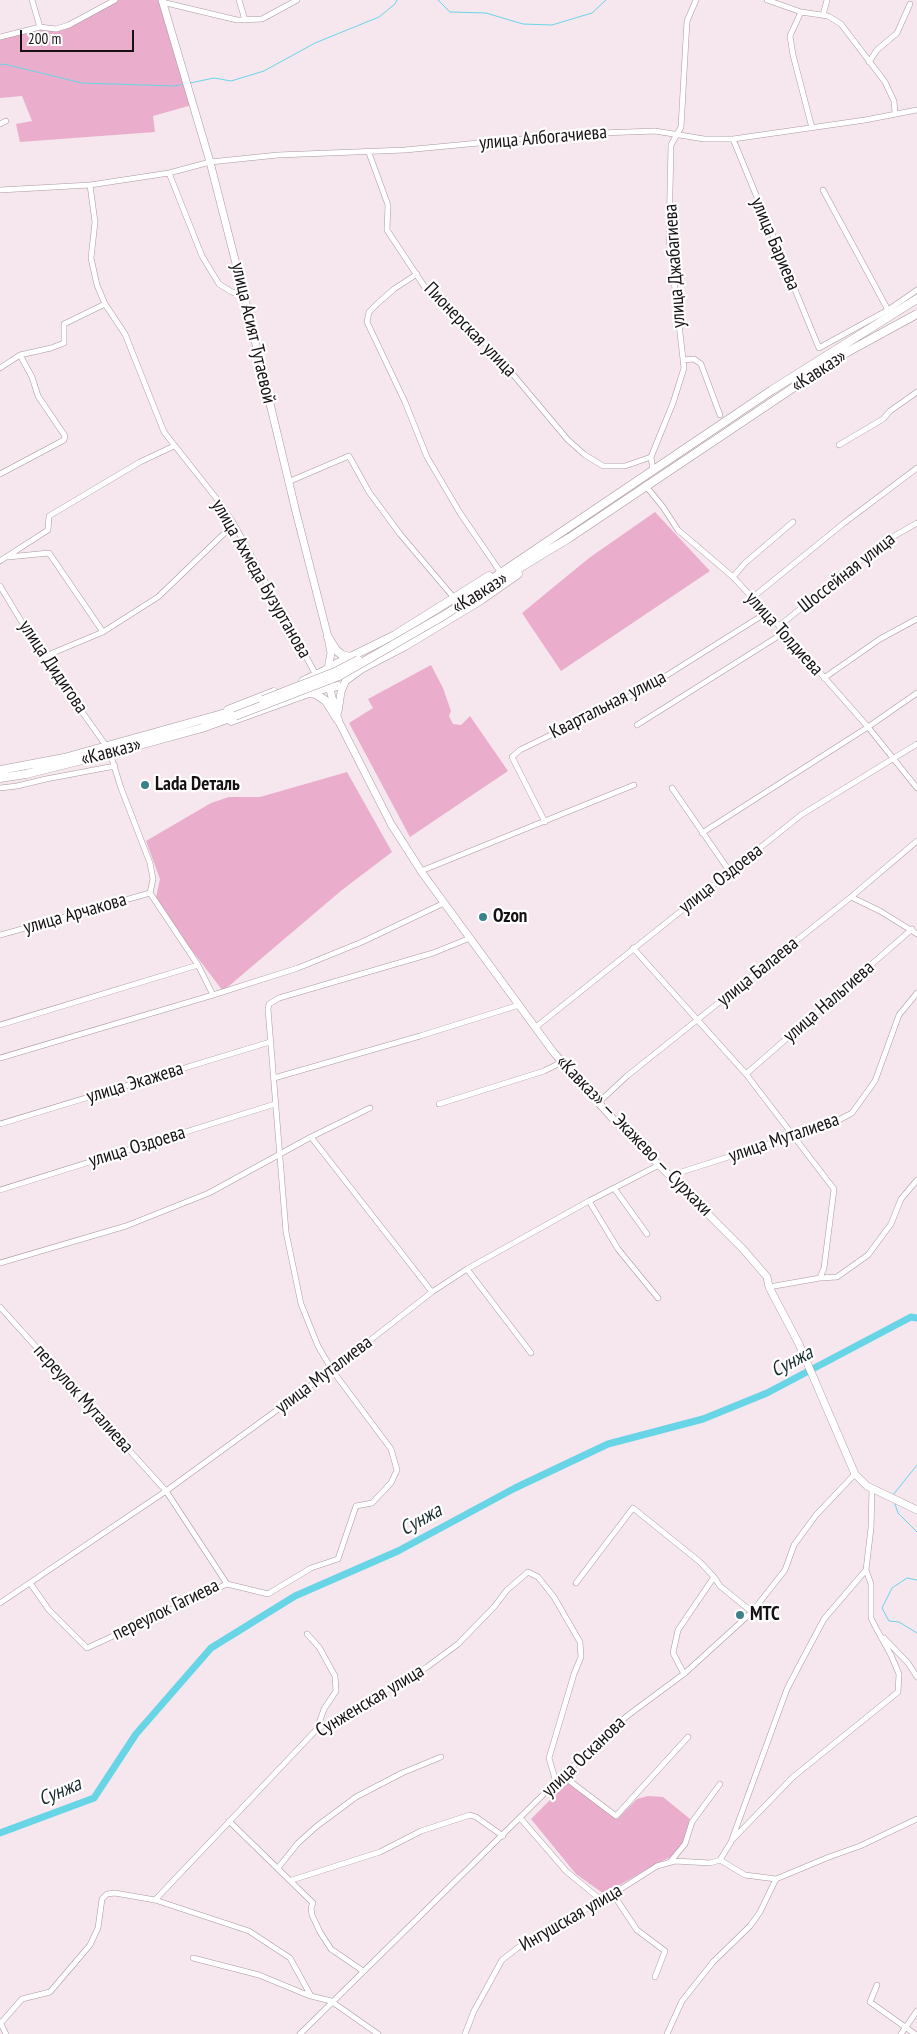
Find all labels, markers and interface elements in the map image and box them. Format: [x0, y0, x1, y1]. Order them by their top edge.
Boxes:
scale bar [22, 20, 136, 52]
text: 200 m [28, 29, 61, 48]
street label: улица Албогачиева [478, 121, 608, 155]
street label: улица Бариева [745, 194, 805, 294]
street label: улица Джабагиева [659, 203, 691, 329]
street label: улица Асият Тутаевой [226, 260, 280, 406]
street label: Пионерская улица [419, 278, 521, 382]
street label: «Кавказ» [787, 345, 851, 397]
street label: улица Ахмеда Бузуртанова [206, 495, 316, 663]
street label: Шоссейная улица [794, 528, 900, 618]
street label: «Кавказ» [448, 567, 512, 619]
street label: улица Толдиева [740, 587, 828, 681]
street label: улица Дидигова [14, 616, 92, 718]
street label: Квартальная улица [546, 666, 670, 744]
street label: «Кавказ» [79, 733, 143, 771]
place label: Lada Dеталь [155, 774, 240, 796]
marker: Lada Dеталь [139, 779, 151, 791]
street label: улица Оздоева [675, 839, 767, 919]
street label: улица Арчакова [21, 888, 129, 940]
place label: Ozon [493, 906, 527, 928]
marker: Ozon [477, 911, 489, 923]
street label: улица Балаева [713, 932, 803, 1012]
street label: улица Нальгиева [779, 956, 879, 1048]
street label: «Кавказ» — Экажево — Сурхахи [551, 1051, 717, 1221]
street label: улица Экажева [84, 1057, 186, 1109]
street label: улица Муталиева [726, 1108, 842, 1168]
street label: улица Оздоева [86, 1122, 188, 1172]
street label: улица Муталиева [271, 1331, 377, 1419]
street label: переулок Муталиева [28, 1340, 138, 1458]
water label: Сунжа [767, 1341, 817, 1383]
water label: Сунжа [396, 1499, 446, 1541]
street label: переулок Гагиева [109, 1574, 223, 1646]
place label: МТС [750, 1604, 780, 1626]
marker: МТС [734, 1609, 746, 1621]
street label: Сунженская улица [312, 1660, 428, 1742]
street label: улица Осканова [538, 1712, 630, 1802]
water label: Сунжа [35, 1772, 85, 1812]
street label: Ингушская улица [516, 1879, 626, 1957]

